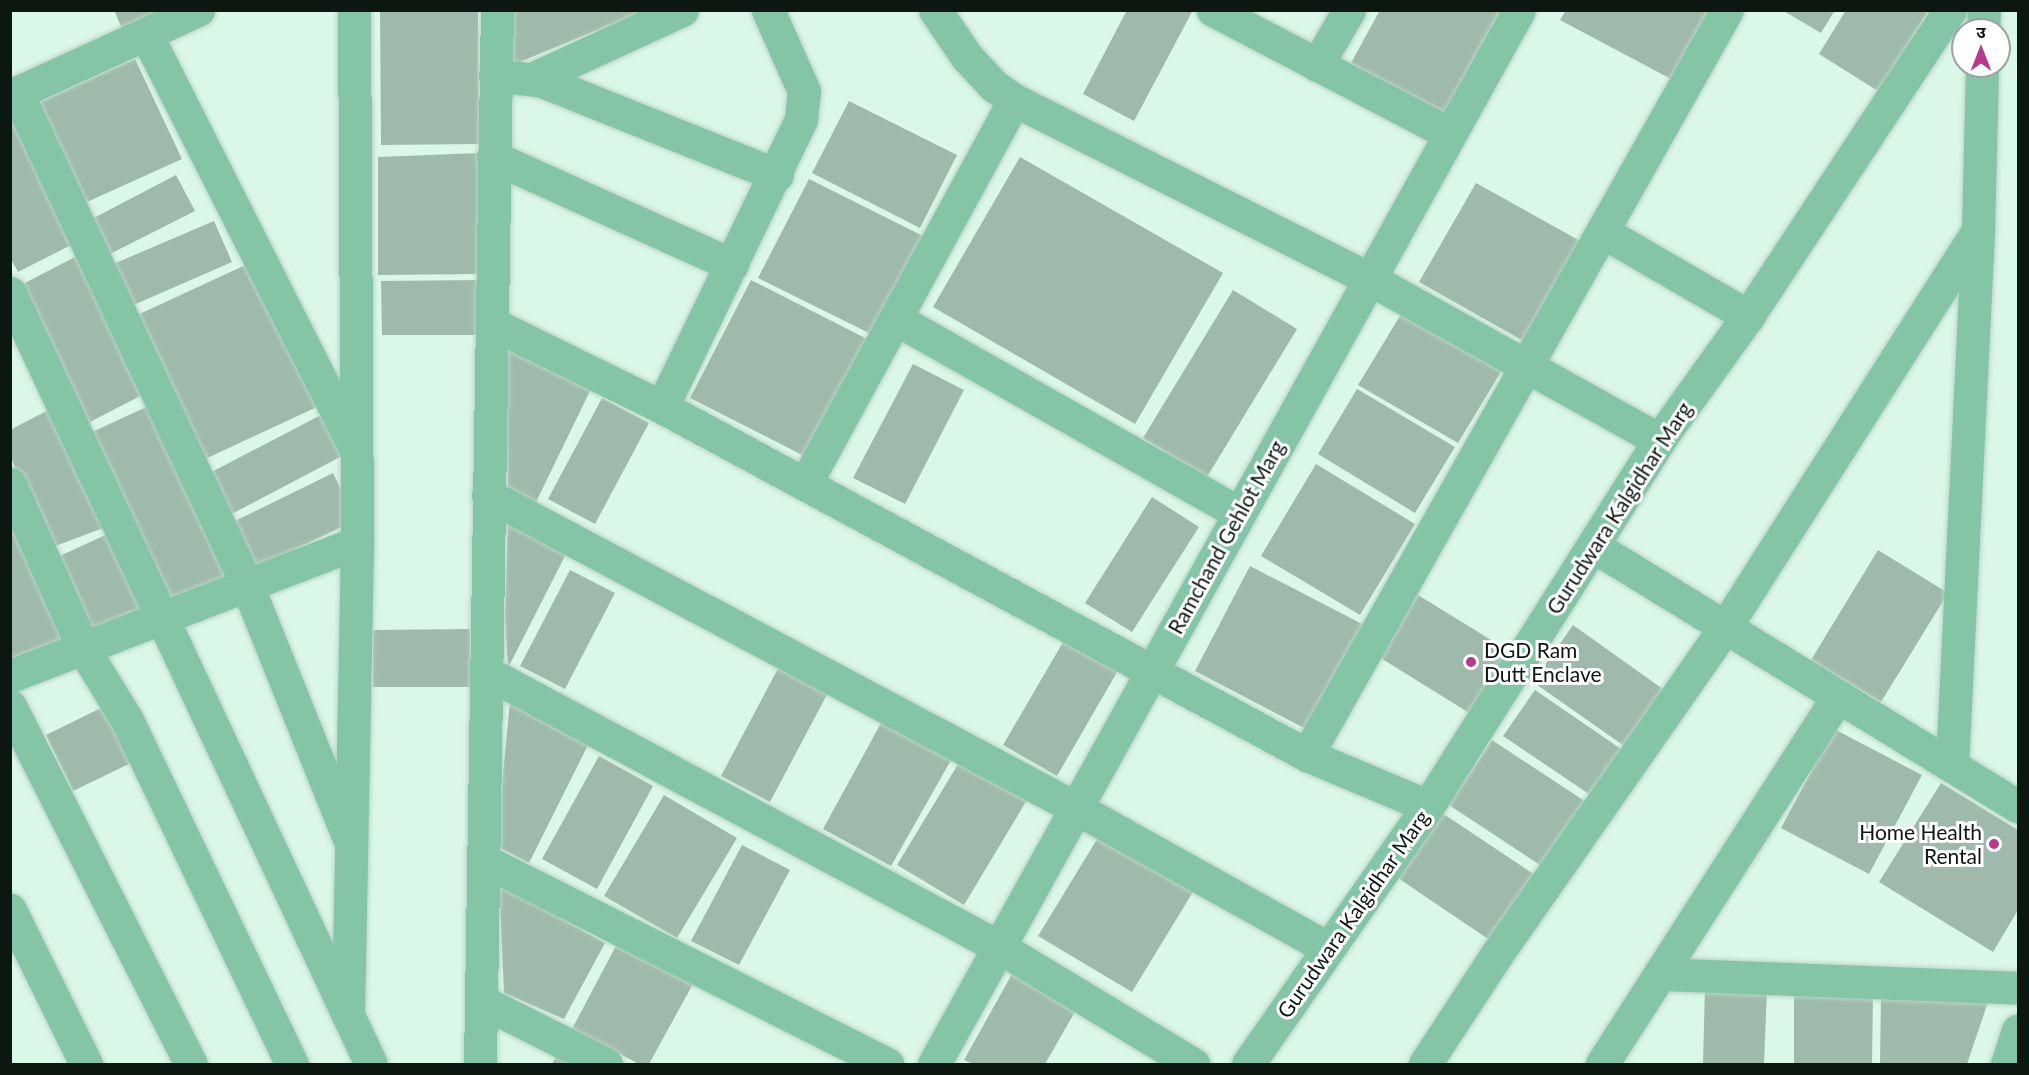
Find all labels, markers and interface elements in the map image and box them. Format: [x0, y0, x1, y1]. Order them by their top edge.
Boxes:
north arrow [1951, 18, 2011, 78]
text: उ [1976, 22, 1986, 41]
street label: Gurudwara Kalgidhar Marg [1541, 397, 1697, 619]
street label: Ramchand Gehlot Marg [1162, 436, 1290, 638]
place label: DGD Ram Dutt Enclave [1484, 637, 1602, 687]
marker: DGD Ram Dutt Enclave [1462, 653, 1480, 671]
street label: Gurudwara Kalgidhar Marg [1272, 805, 1434, 1023]
place label: Home Health Rental [1859, 819, 1982, 869]
marker: Home Health Rental [1987, 837, 2001, 851]

